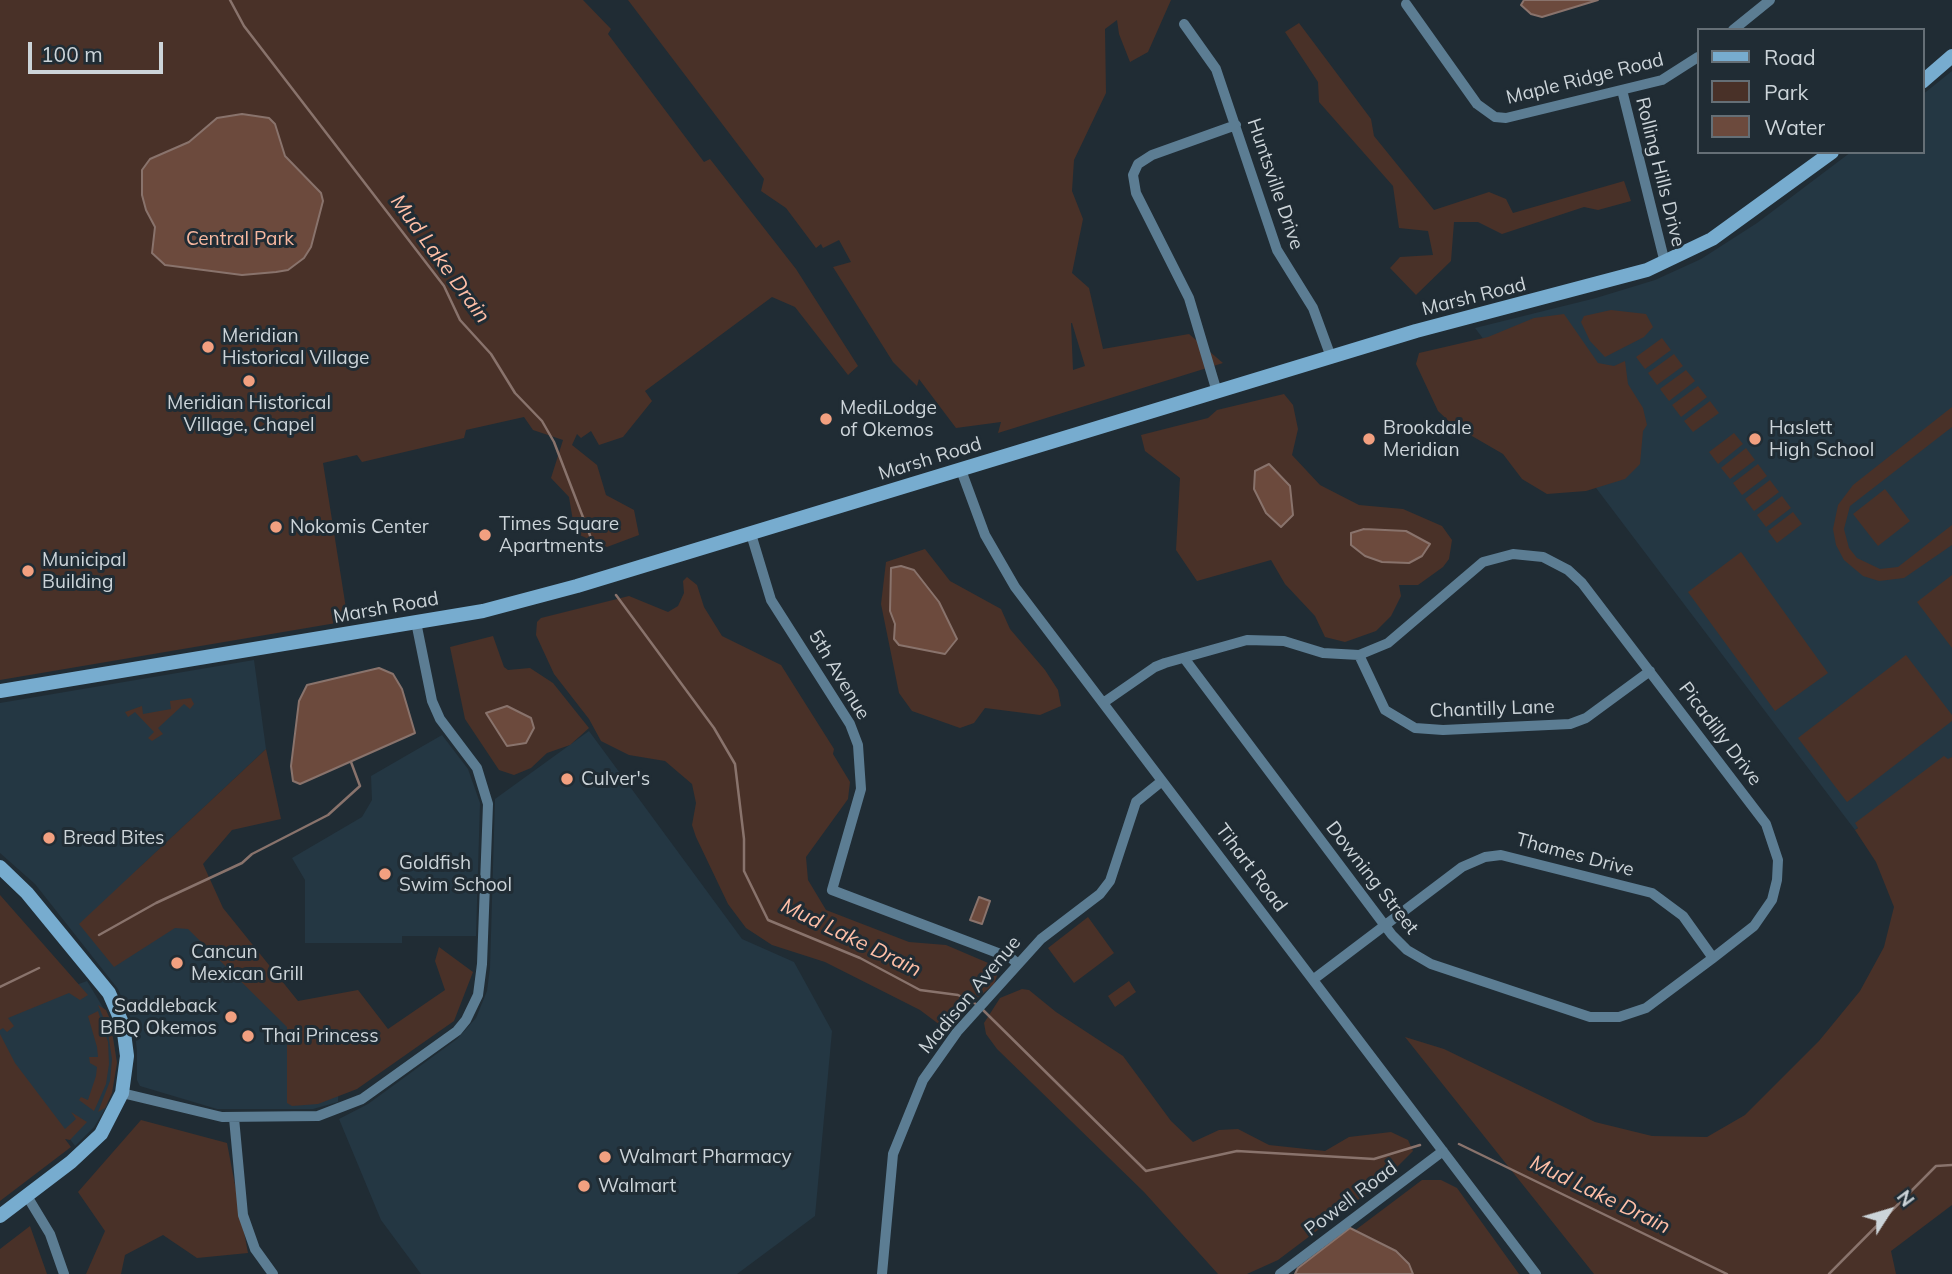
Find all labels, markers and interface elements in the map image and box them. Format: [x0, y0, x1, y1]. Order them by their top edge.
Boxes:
scale bar [32, 28, 166, 72]
legend [1696, 28, 1924, 154]
text: 100 m [41, 41, 103, 67]
text: Road [1764, 44, 1815, 70]
street label: Maple Ridge Road [1504, 48, 1666, 110]
text: Park [1764, 79, 1808, 105]
street label: Rolling Hills Drive [1630, 95, 1690, 249]
text: Water [1764, 114, 1825, 140]
street label: Huntsville Drive [1242, 115, 1308, 253]
water label: Mud Lake Drain [385, 190, 495, 328]
park label: Central Park [186, 228, 294, 250]
street label: Marsh Road [1420, 273, 1528, 321]
place label: Meridian Historical Village [222, 325, 369, 369]
marker: Meridian Historical Village [200, 339, 216, 355]
marker: Meridian Historical Village, Chapel [241, 373, 257, 389]
place label: Meridian Historical Village, Chapel [167, 392, 331, 436]
place label: MediLodge of Okemos [840, 397, 937, 441]
marker: MediLodge of Okemos [818, 411, 834, 427]
place label: Brookdale Meridian [1383, 417, 1472, 461]
place label: Haslett High School [1769, 417, 1874, 461]
marker: Brookdale Meridian [1361, 431, 1377, 447]
marker: Haslett High School [1747, 431, 1763, 447]
street label: Marsh Road [876, 433, 984, 485]
place label: Times Square Apartments [499, 513, 619, 557]
place label: Nokomis Center [290, 516, 429, 538]
marker: Nokomis Center [268, 519, 284, 535]
marker: Times Square Apartments [477, 527, 493, 543]
place label: Municipal Building [42, 549, 126, 593]
marker: Municipal Building [20, 563, 36, 579]
street label: Marsh Road [332, 588, 440, 628]
street label: 5th Avenue [803, 626, 875, 724]
street label: Picadilly Drive [1674, 678, 1766, 790]
street label: Chantilly Lane [1429, 695, 1555, 723]
place label: Culver's [581, 768, 650, 790]
marker: Culver's [559, 771, 575, 787]
street label: Downing Street [1321, 817, 1423, 939]
street label: Tihart Road [1211, 820, 1291, 916]
place label: Bread Bites [63, 827, 165, 849]
street label: Thames Drive [1513, 828, 1637, 882]
marker: Bread Bites [41, 830, 57, 846]
place label: Goldfish Swim School [399, 852, 512, 896]
marker: Goldfish Swim School [377, 866, 393, 882]
water label: Mud Lake Drain [777, 893, 925, 983]
street label: Madison Avenue [914, 932, 1026, 1058]
place label: Cancun Mexican Grill [191, 941, 303, 985]
marker: Cancun Mexican Grill [169, 955, 185, 971]
place label: Saddleback BBQ Okemos [100, 995, 217, 1039]
marker: Saddleback BBQ Okemos [223, 1009, 239, 1025]
place label: Thai Princess [262, 1025, 379, 1047]
marker: Thai Princess [240, 1028, 256, 1044]
place label: Walmart Pharmacy [619, 1146, 791, 1168]
marker: Walmart Pharmacy [597, 1149, 613, 1165]
water label: Mud Lake Drain [1526, 1150, 1674, 1240]
street label: Powell Road [1300, 1157, 1402, 1241]
place label: Walmart [598, 1175, 676, 1197]
north arrow [1854, 1176, 1924, 1246]
marker: Walmart [576, 1178, 592, 1194]
text: N [1892, 1185, 1920, 1211]

